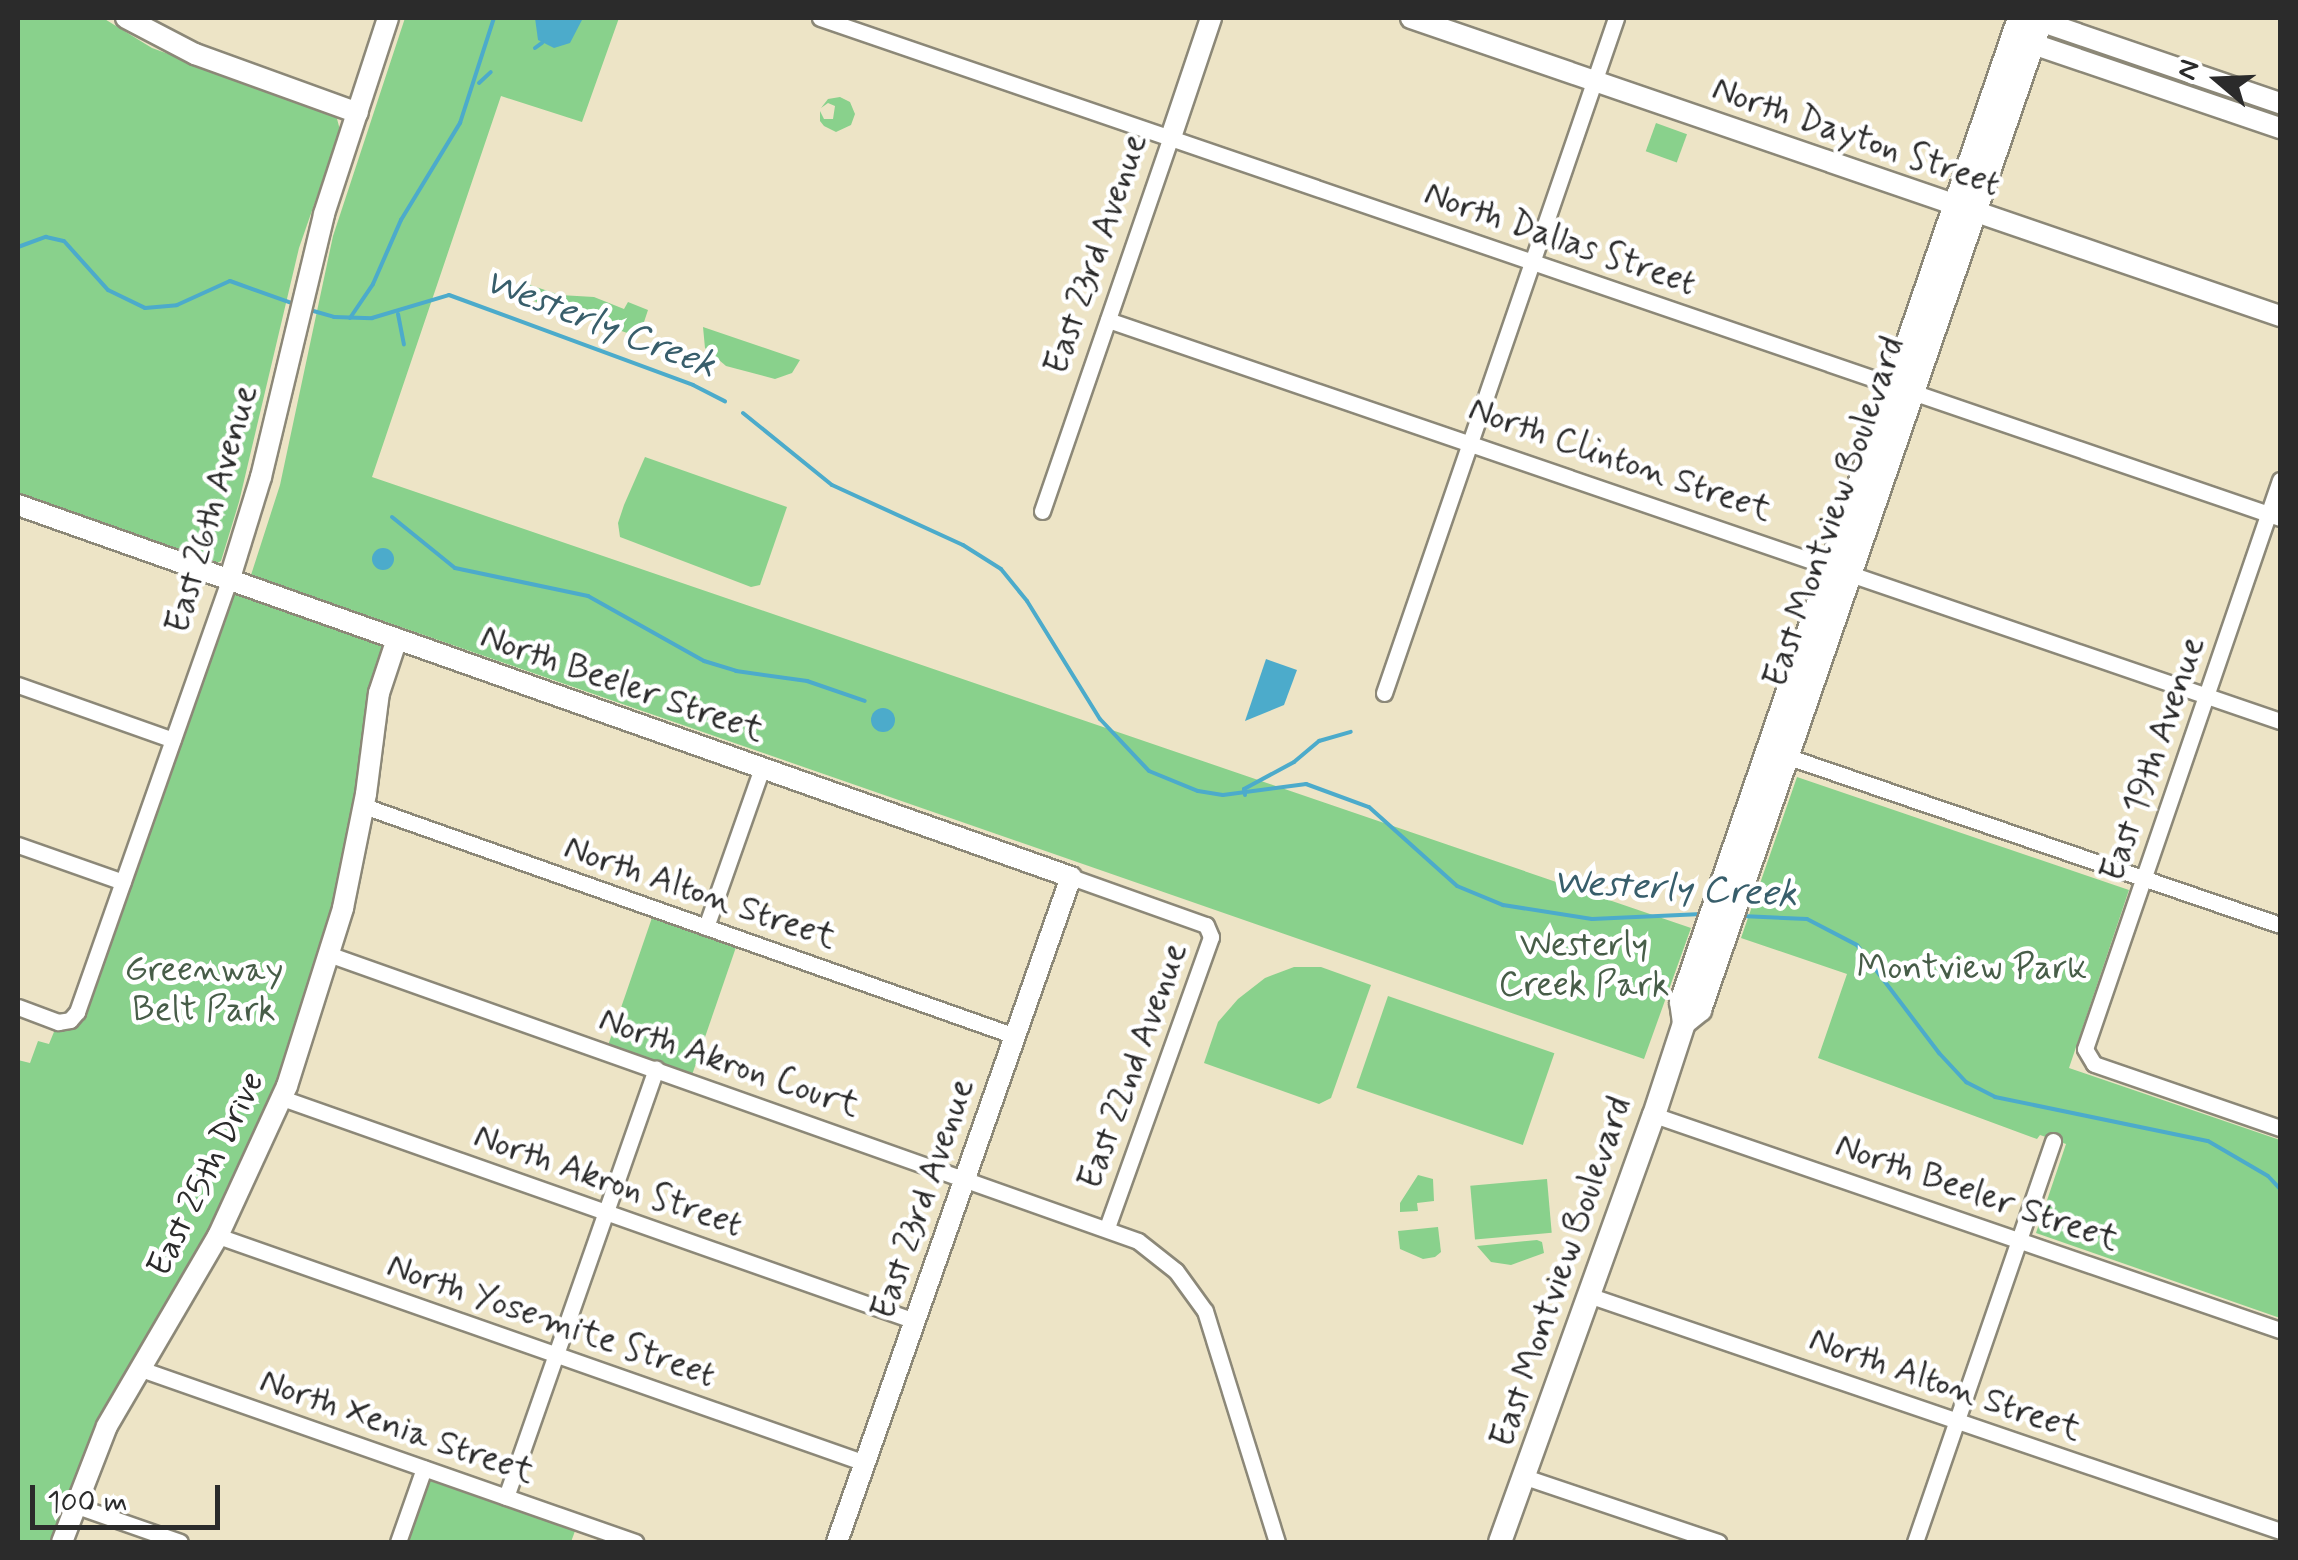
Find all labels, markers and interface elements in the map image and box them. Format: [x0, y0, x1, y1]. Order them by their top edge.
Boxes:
north arrow [2168, 30, 2268, 130]
text: N [2169, 55, 2210, 85]
street label: North Dayton Street [1704, 67, 2008, 207]
street label: East 23rd Avenue [1035, 127, 1157, 381]
street label: North Dallas Street [1416, 172, 1704, 306]
water label: Westerly Creek [478, 259, 722, 389]
street label: East Montview Boulevard [1755, 333, 1913, 691]
street label: East 26th Avenue [156, 380, 268, 638]
street label: North Clinton Street [1463, 388, 1777, 532]
street label: North Beeler Street [475, 616, 769, 752]
street label: East 19th Avenue [2091, 631, 2215, 887]
street label: North Alton Street [558, 827, 842, 959]
water label: Westerly Creek [1552, 860, 1798, 918]
park label: Westerly Creek Park [1501, 924, 1667, 1006]
street label: East 22nd Avenue [1069, 936, 1197, 1196]
park label: Montview Park [1860, 947, 2084, 989]
park label: Greenway Belt Park [125, 949, 283, 1031]
street label: North Akron Court [594, 999, 864, 1127]
street label: East 25th Drive [138, 1065, 274, 1283]
street label: East 23rd Avenue [862, 1072, 984, 1326]
street label: East Montview Boulevard [1482, 1093, 1640, 1451]
street label: North Akron Street [466, 1115, 750, 1247]
street label: North Beeler Street [1830, 1125, 2124, 1261]
street label: North Yosemite Street [379, 1244, 723, 1398]
street label: North Alton Street [1803, 1319, 2087, 1451]
street label: North Xenia Street [254, 1360, 540, 1494]
scale bar [35, 1465, 225, 1527]
text: 100 m [47, 1483, 128, 1522]

